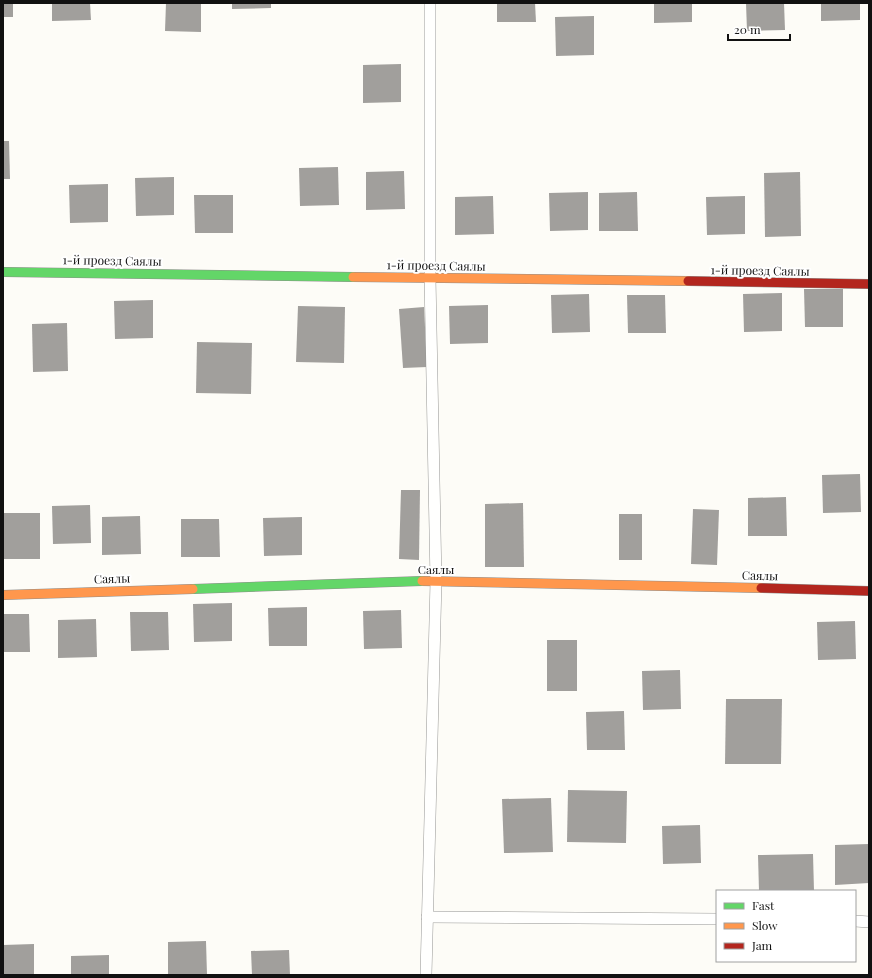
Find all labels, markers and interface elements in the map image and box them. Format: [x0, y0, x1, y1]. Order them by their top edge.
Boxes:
scale bar [728, 16, 790, 42]
text: 20 m [734, 21, 761, 37]
street label: 1-й проезд Саялы [62, 251, 162, 269]
street label: 1-й проезд Саялы [386, 256, 486, 274]
street label: 1-й проезд Саялы [710, 261, 810, 279]
street label: Саялы [418, 561, 454, 577]
street label: Саялы [742, 567, 778, 583]
street label: Саялы [93, 569, 130, 587]
legend [716, 890, 856, 962]
text: Fast [752, 897, 775, 913]
text: Slow [752, 917, 778, 933]
text: Jam [751, 937, 773, 953]

